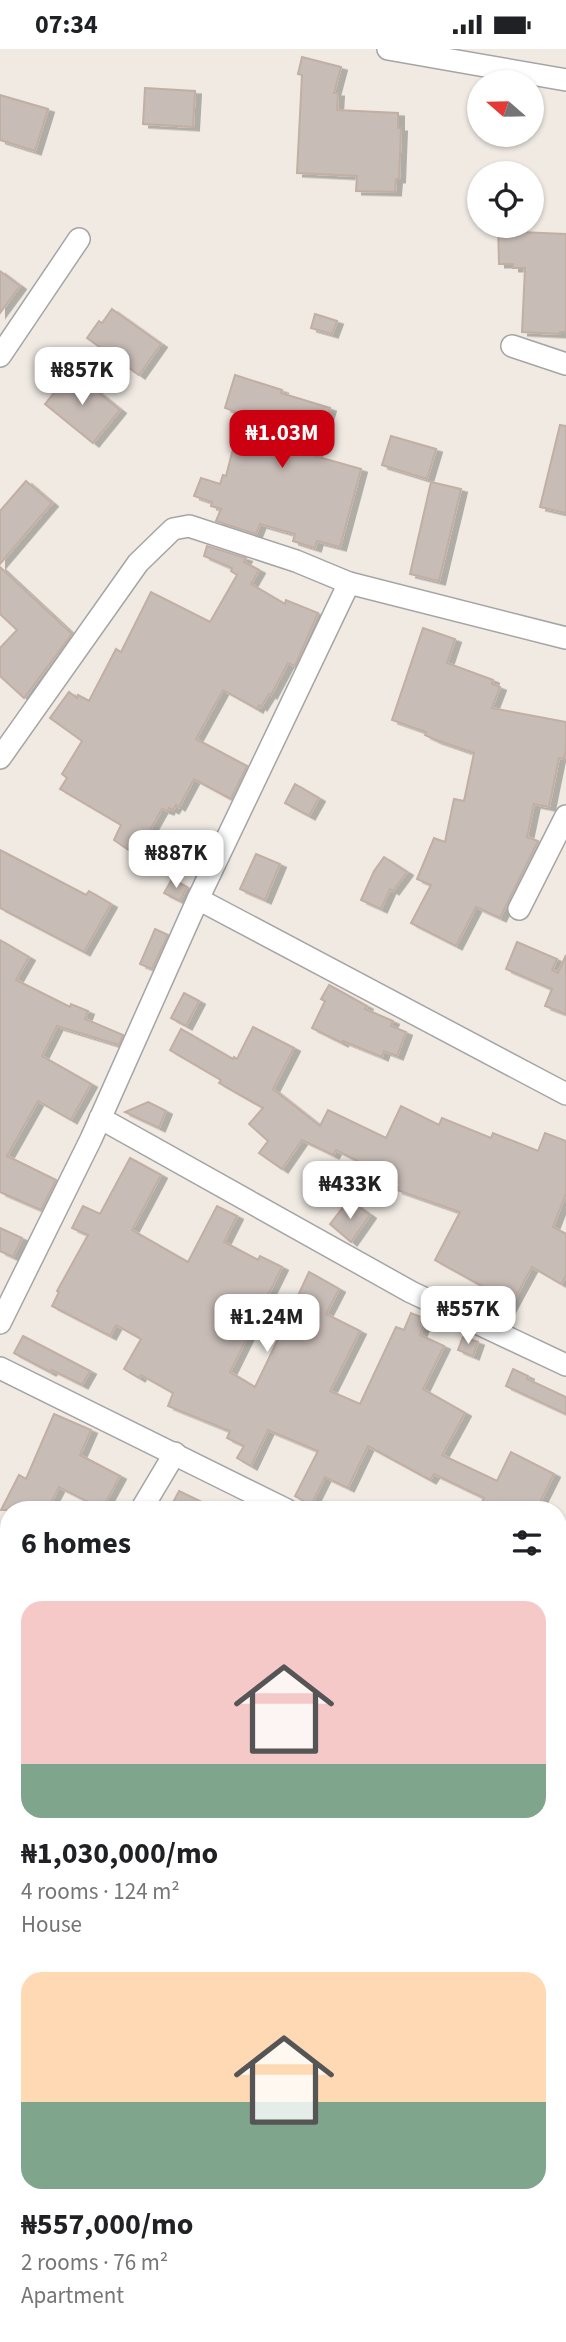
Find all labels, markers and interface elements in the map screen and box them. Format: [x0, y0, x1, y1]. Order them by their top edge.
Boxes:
text: 07:34 [35, 6, 98, 43]
north arrow [467, 70, 544, 147]
map controls [467, 70, 544, 238]
button: locate [467, 161, 544, 238]
pin: ₦857K [33, 347, 131, 407]
text: ₦857K [51, 353, 113, 386]
pin: ₦1.03M [225, 411, 339, 470]
text: ₦1.03M [245, 416, 319, 449]
pin: ₦887K [127, 831, 225, 890]
text: ₦887K [145, 836, 207, 869]
pin: ₦433K [301, 1161, 399, 1221]
text: ₦433K [319, 1167, 381, 1200]
pin: ₦557K [419, 1287, 517, 1346]
text: ₦557K [437, 1292, 499, 1325]
pin: ₦1.24M [210, 1295, 324, 1354]
text: ₦1.24M [230, 1300, 304, 1333]
text: 6 homes [21, 1522, 131, 1565]
icon: filters [508, 1524, 546, 1562]
icon: home [221, 1646, 347, 1772]
text: ₦1,030,000/mo [21, 1832, 218, 1875]
text: 4 rooms · 124 m² [21, 1875, 180, 1908]
text: House [21, 1908, 82, 1941]
icon: home [221, 2017, 347, 2143]
text: ₦557,000/mo [21, 2203, 193, 2246]
text: 2 rooms · 76 m² [21, 2246, 168, 2279]
text: Apartment [21, 2279, 124, 2312]

